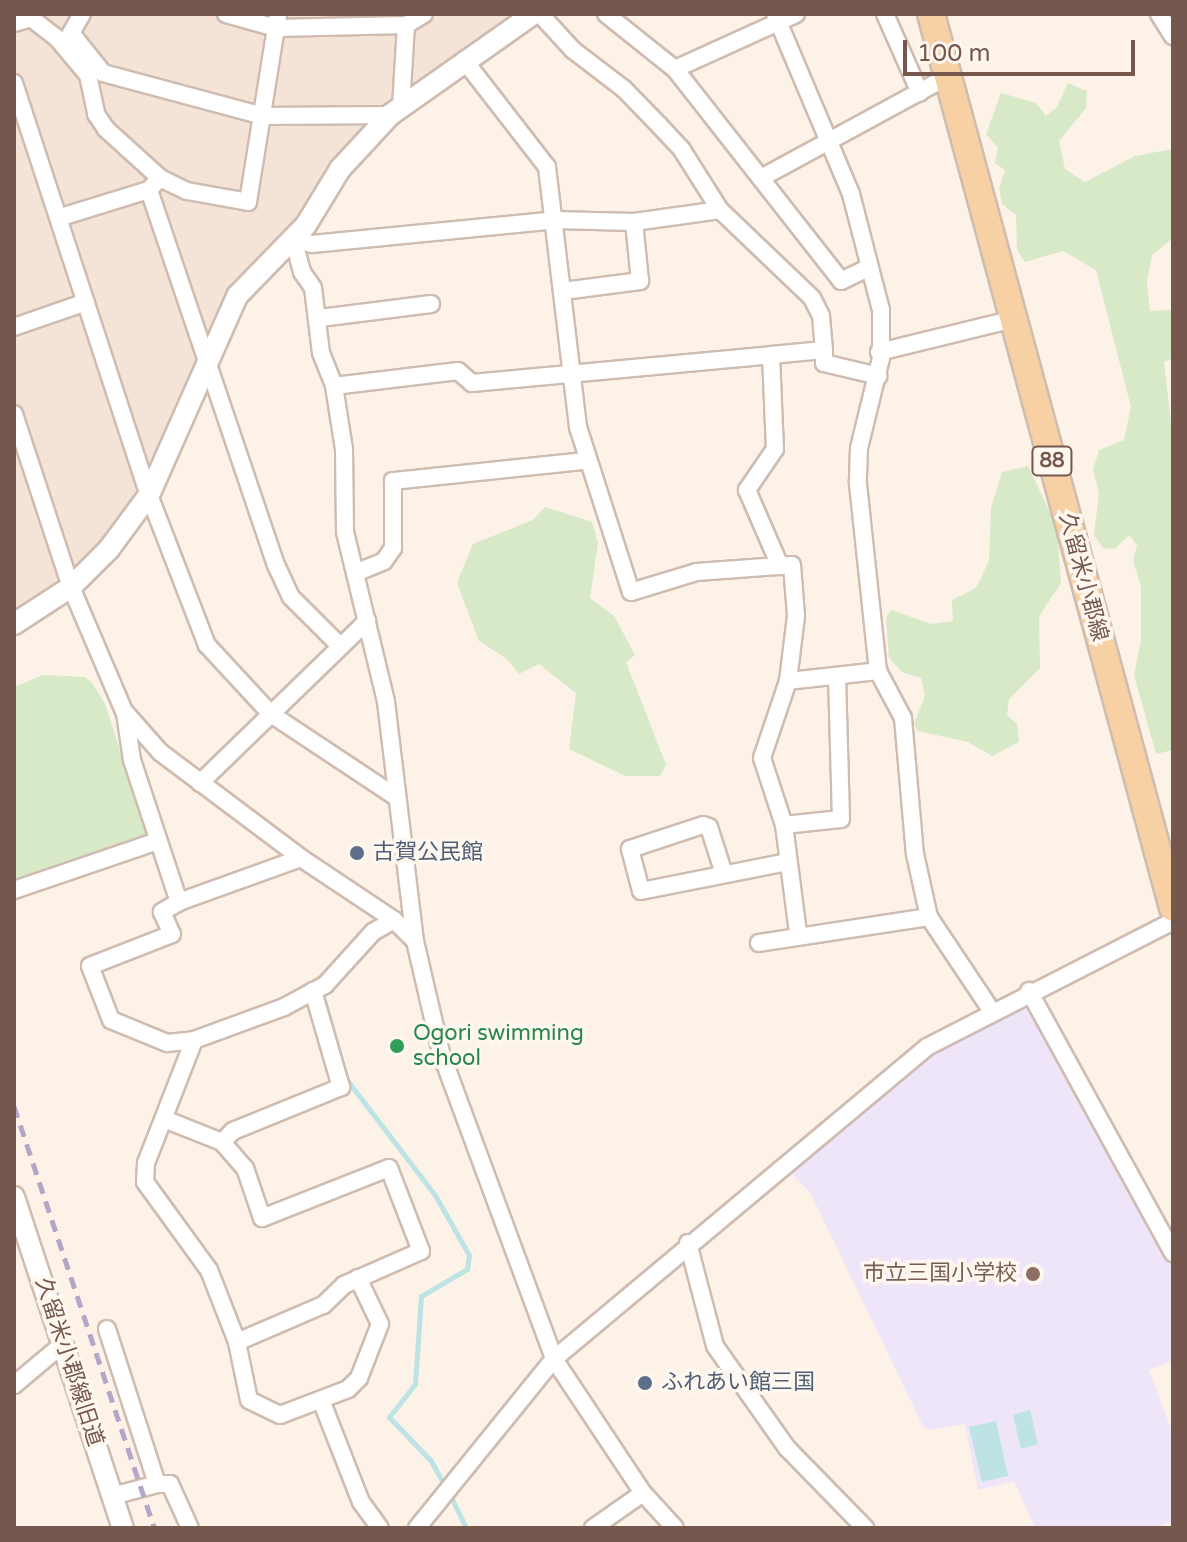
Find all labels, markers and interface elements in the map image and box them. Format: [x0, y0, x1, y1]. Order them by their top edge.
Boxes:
scale bar [907, 24, 1139, 74]
text: 100 m [917, 39, 991, 68]
road number: 88 [1030, 445, 1074, 477]
street label: 久留米小郡線 [1053, 510, 1113, 644]
place label: 古賀公民館 [373, 840, 483, 866]
marker: 古賀公民館 [348, 844, 366, 862]
place label: Ogori swimming school [413, 1020, 584, 1072]
marker: Ogori swimming school [388, 1037, 406, 1055]
place label: 市立三国小学校 [863, 1261, 1017, 1287]
marker: 市立三国小学校 [1024, 1265, 1042, 1283]
street label: 久留米小郡線旧道 [29, 1274, 109, 1450]
place label: ふれあい館三国 [661, 1370, 815, 1396]
marker: ふれあい館三国 [636, 1374, 654, 1392]

